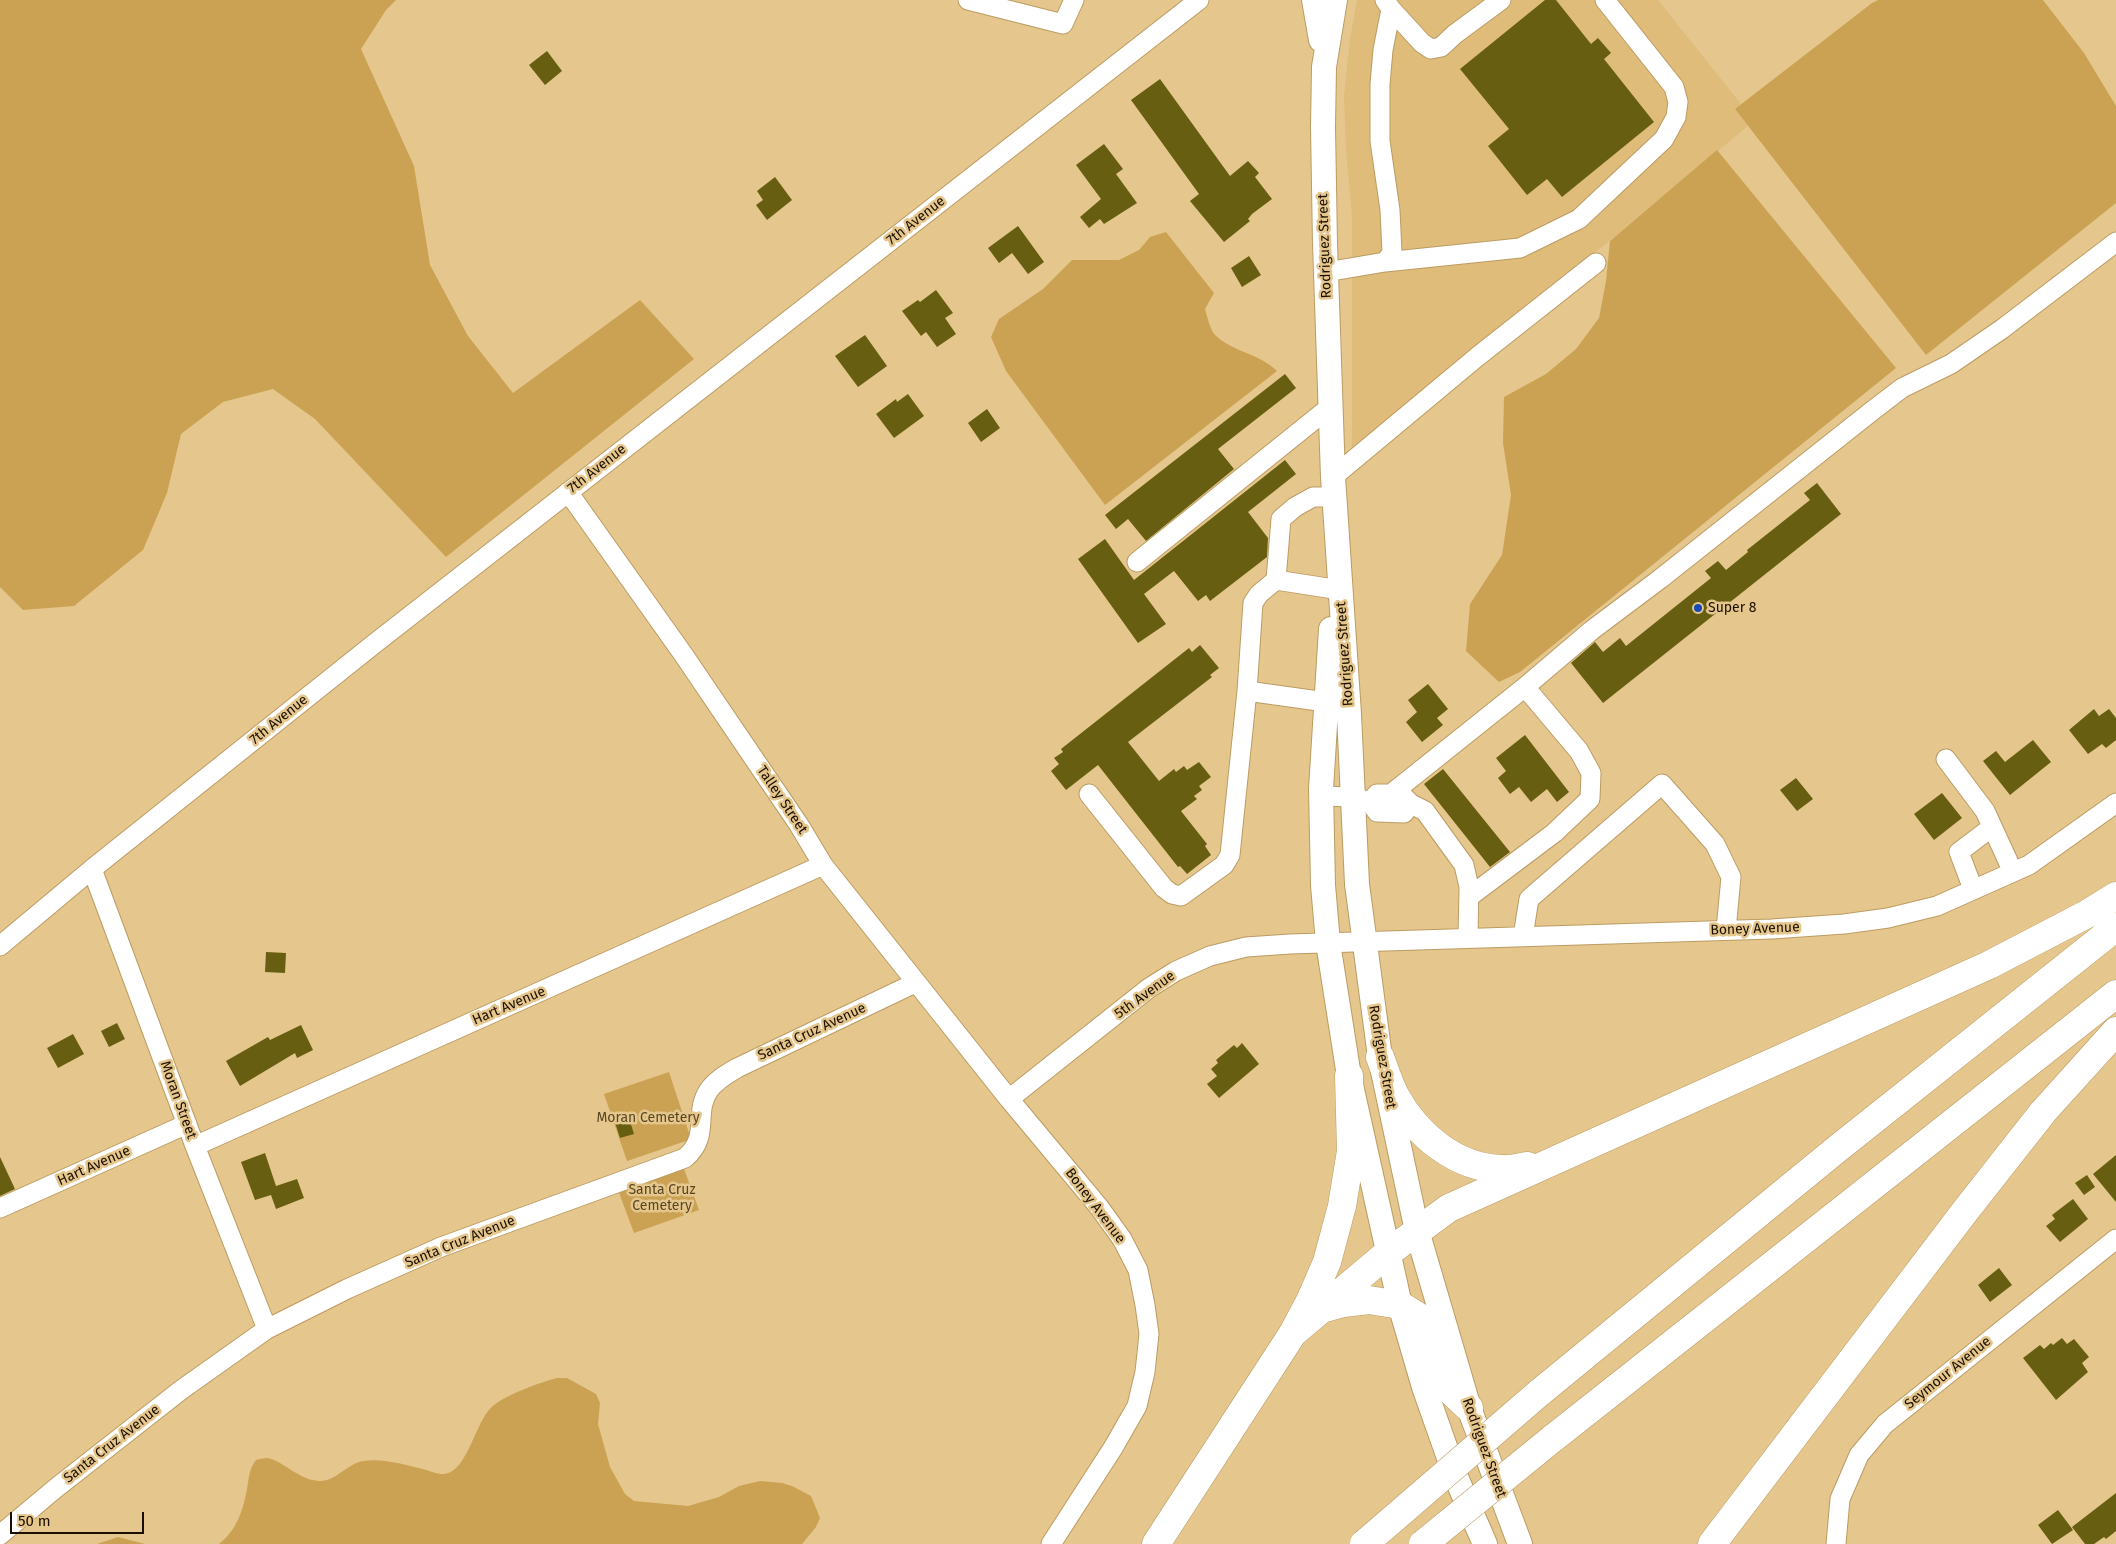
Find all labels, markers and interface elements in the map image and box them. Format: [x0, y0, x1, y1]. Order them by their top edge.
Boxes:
street label: 7th Avenue [883, 193, 949, 249]
street label: Rodriguez Street [1315, 193, 1335, 299]
street label: 7th Avenue [564, 441, 630, 497]
place label: Super 8 [1708, 600, 1757, 616]
street label: Rodriguez Street [1333, 601, 1357, 707]
marker: Super 8 [1692, 602, 1704, 614]
street label: 7th Avenue [247, 692, 311, 748]
street label: Talley Street [753, 763, 811, 837]
street label: Boney Avenue [1710, 919, 1800, 939]
street label: 5th Avenue [1112, 968, 1178, 1022]
street label: Hart Avenue [470, 983, 548, 1029]
street label: Santa Cruz Avenue [755, 1000, 869, 1064]
street label: Rodriguez Street [1365, 1004, 1399, 1110]
street label: Moran Street [156, 1059, 200, 1141]
park label: Moran Cemetery [596, 1110, 700, 1126]
street label: Hart Avenue [55, 1143, 133, 1189]
street label: Boney Avenue [1061, 1165, 1129, 1247]
park label: Santa Cruz Cemetery [628, 1182, 696, 1214]
street label: Santa Cruz Avenue [403, 1212, 517, 1272]
street label: Seymour Avenue [1902, 1333, 1994, 1413]
street label: Rodriguez Street [1458, 1396, 1510, 1500]
street label: Santa Cruz Avenue [61, 1401, 163, 1487]
scale bar [12, 1502, 146, 1534]
text: 50 m [18, 1512, 51, 1530]

